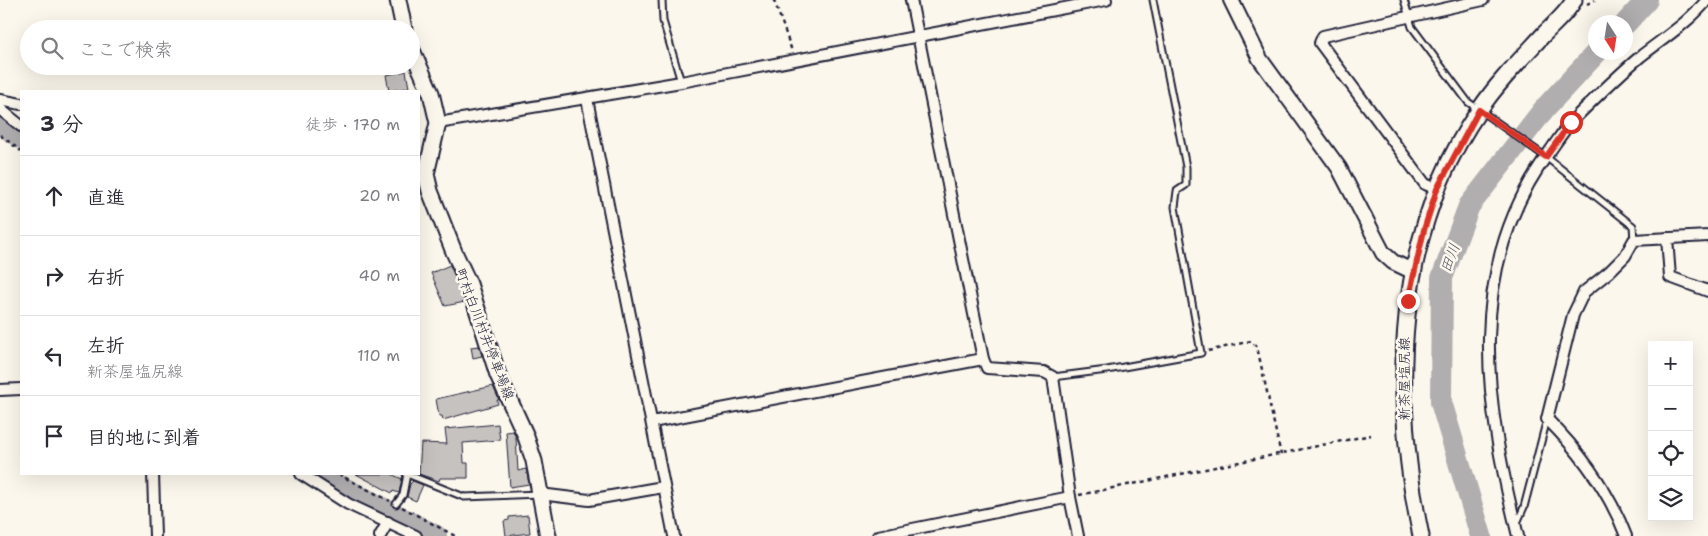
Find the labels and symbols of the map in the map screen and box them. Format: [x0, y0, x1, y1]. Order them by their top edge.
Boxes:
north arrow [1588, 15, 1633, 60]
route start [1560, 111, 1583, 134]
water label: 田川 [1435, 240, 1465, 276]
street label: 町村白川村井停車場線 [452, 265, 518, 403]
route end [1397, 290, 1420, 313]
street label: 新茶屋塩尻線 [1395, 337, 1413, 421]

